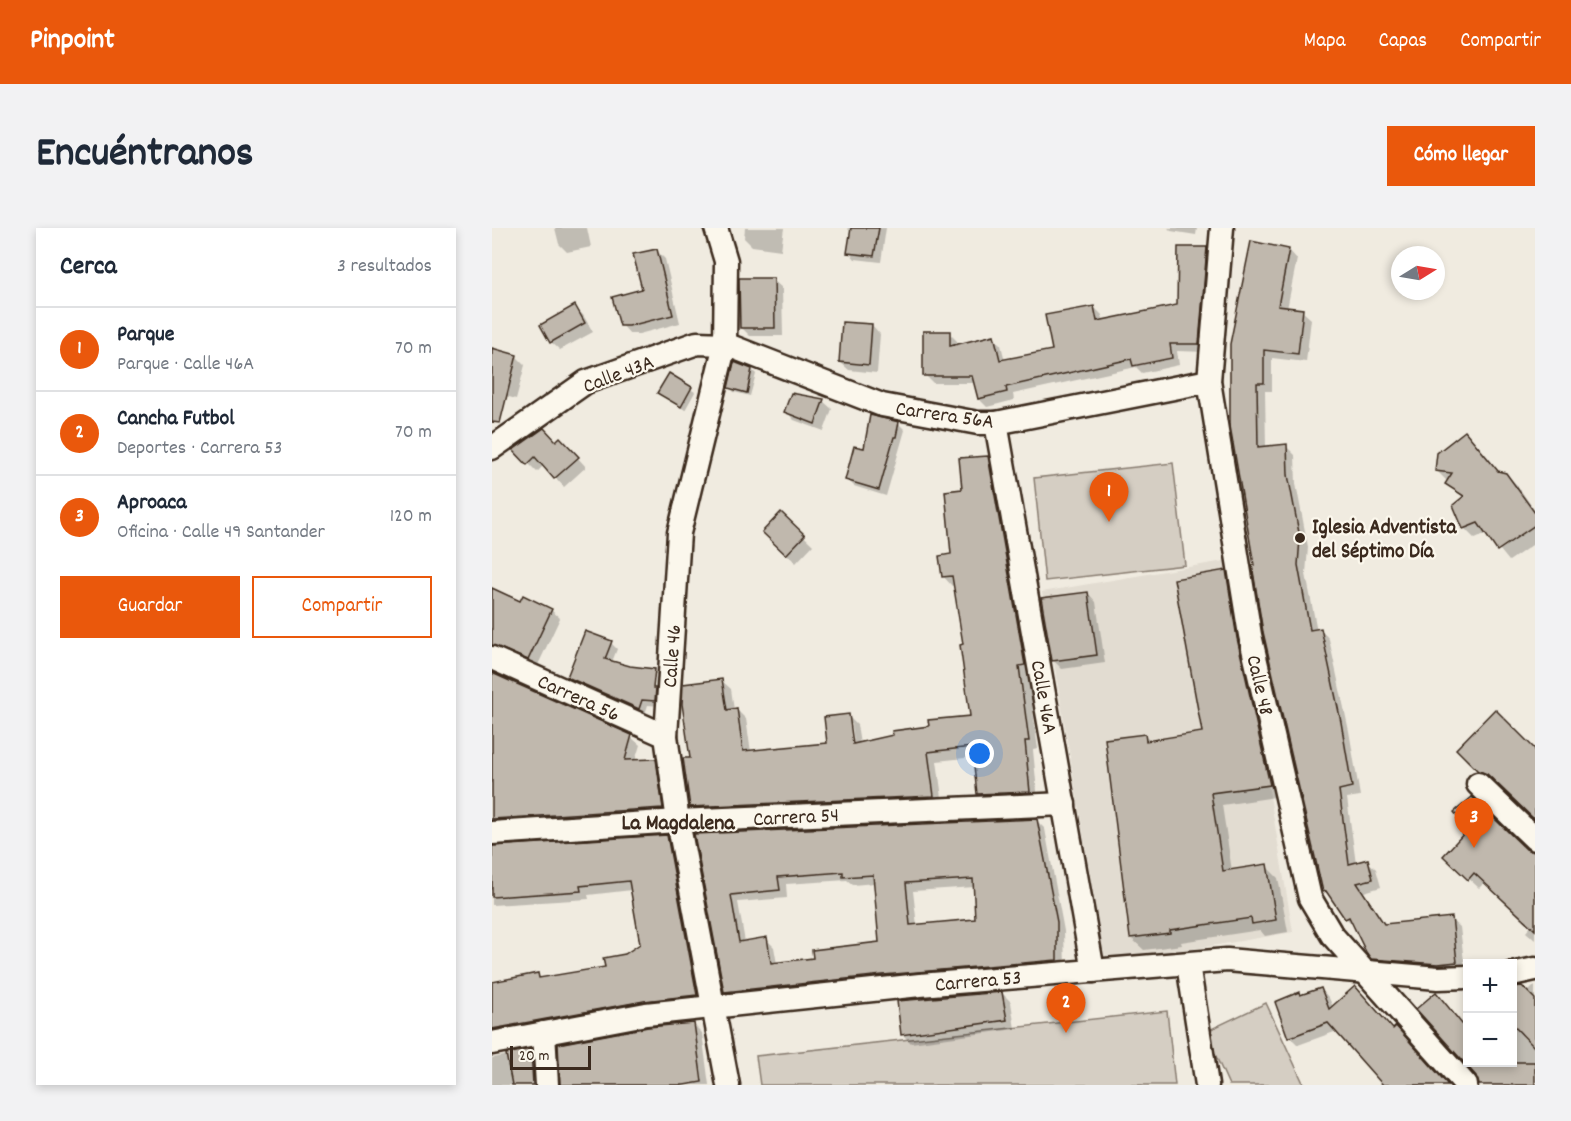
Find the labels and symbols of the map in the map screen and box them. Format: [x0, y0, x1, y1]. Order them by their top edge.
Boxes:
north arrow [1391, 246, 1445, 300]
street label: Calle 43A [579, 349, 659, 403]
street label: Carrera 56A [893, 395, 996, 439]
pin: 1 [1090, 472, 1128, 522]
place label: Iglesia Adventista del Séptimo Día [1312, 514, 1457, 568]
marker: Iglesia Adventista del Séptimo Día [1293, 531, 1307, 545]
street label: Calle 46 [657, 624, 691, 689]
street label: Calle 48 [1237, 652, 1280, 719]
street label: Calle 46A [1021, 658, 1063, 737]
street label: Carrera 56 [532, 668, 624, 731]
your location [965, 739, 994, 768]
pin: 3 [1454, 798, 1494, 848]
street label: Carrera 54 [752, 802, 840, 836]
district label: La Magdalena [621, 809, 735, 840]
street label: Carrera 53 [934, 964, 1023, 1002]
pin: 2 [1046, 984, 1086, 1033]
scale bar [510, 1043, 591, 1070]

